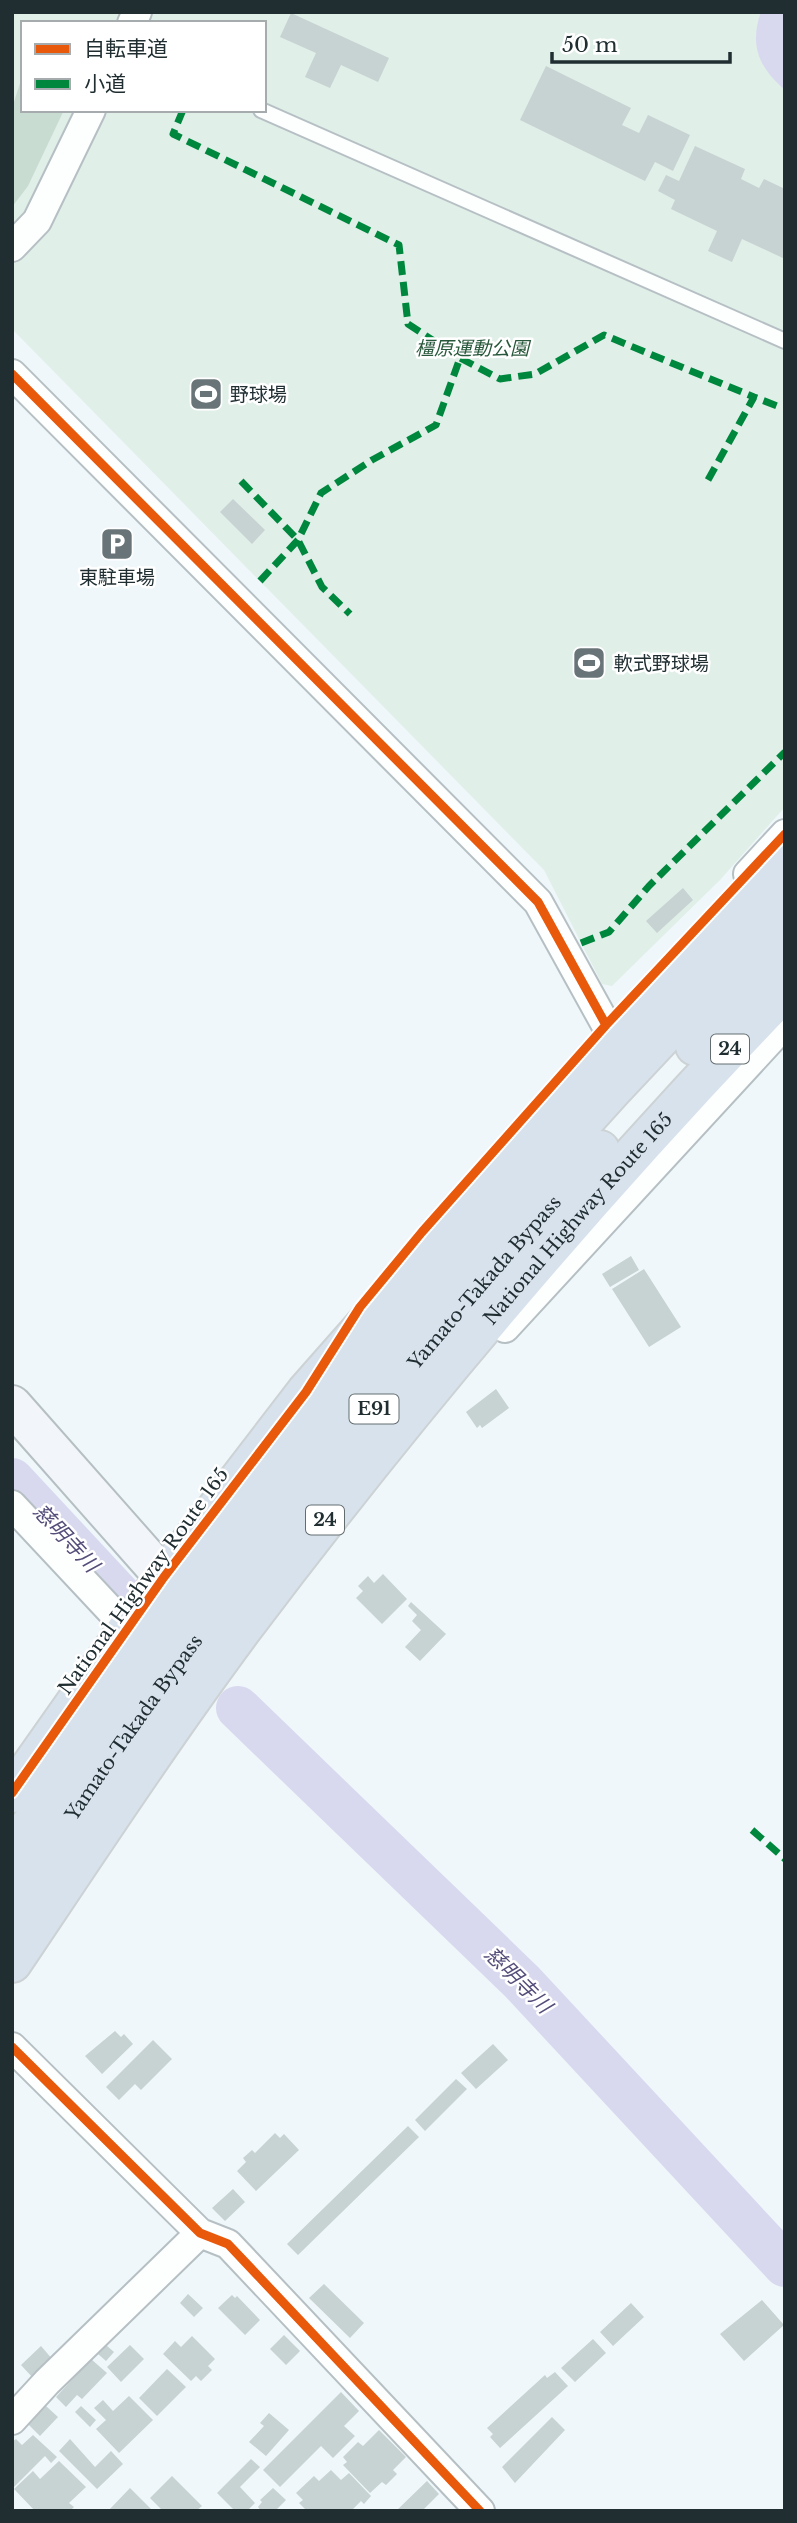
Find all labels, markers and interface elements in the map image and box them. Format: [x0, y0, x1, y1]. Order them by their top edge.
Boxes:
legend [21, 21, 266, 112]
scale bar [552, 21, 730, 65]
text: 50 m [562, 32, 618, 58]
text: 自転車道 [84, 36, 168, 62]
text: 小道 [84, 71, 126, 97]
park label: 橿原運動公園 [415, 337, 532, 360]
sports icon: 野球場 [187, 375, 225, 413]
place label: 野球場 [230, 383, 287, 406]
parking icon: 東駐車場 [98, 525, 136, 563]
place label: 東駐車場 [79, 566, 155, 589]
sports icon: 軟式野球場 [570, 644, 608, 682]
place label: 軟式野球場 [614, 652, 709, 675]
road number: 24 [711, 1034, 749, 1064]
street label: National Highway Route 165 [479, 1108, 677, 1330]
street label: Yamato-Takada Bypass [403, 1191, 566, 1375]
road number: E91 [350, 1394, 398, 1424]
street label: National Highway Route 165 [53, 1463, 233, 1699]
water label: 慈明寺川 [28, 1498, 106, 1579]
road number: 24 [306, 1506, 344, 1534]
street label: Yamato-Takada Bypass [60, 1630, 207, 1826]
water label: 慈明寺川 [479, 1941, 558, 2020]

